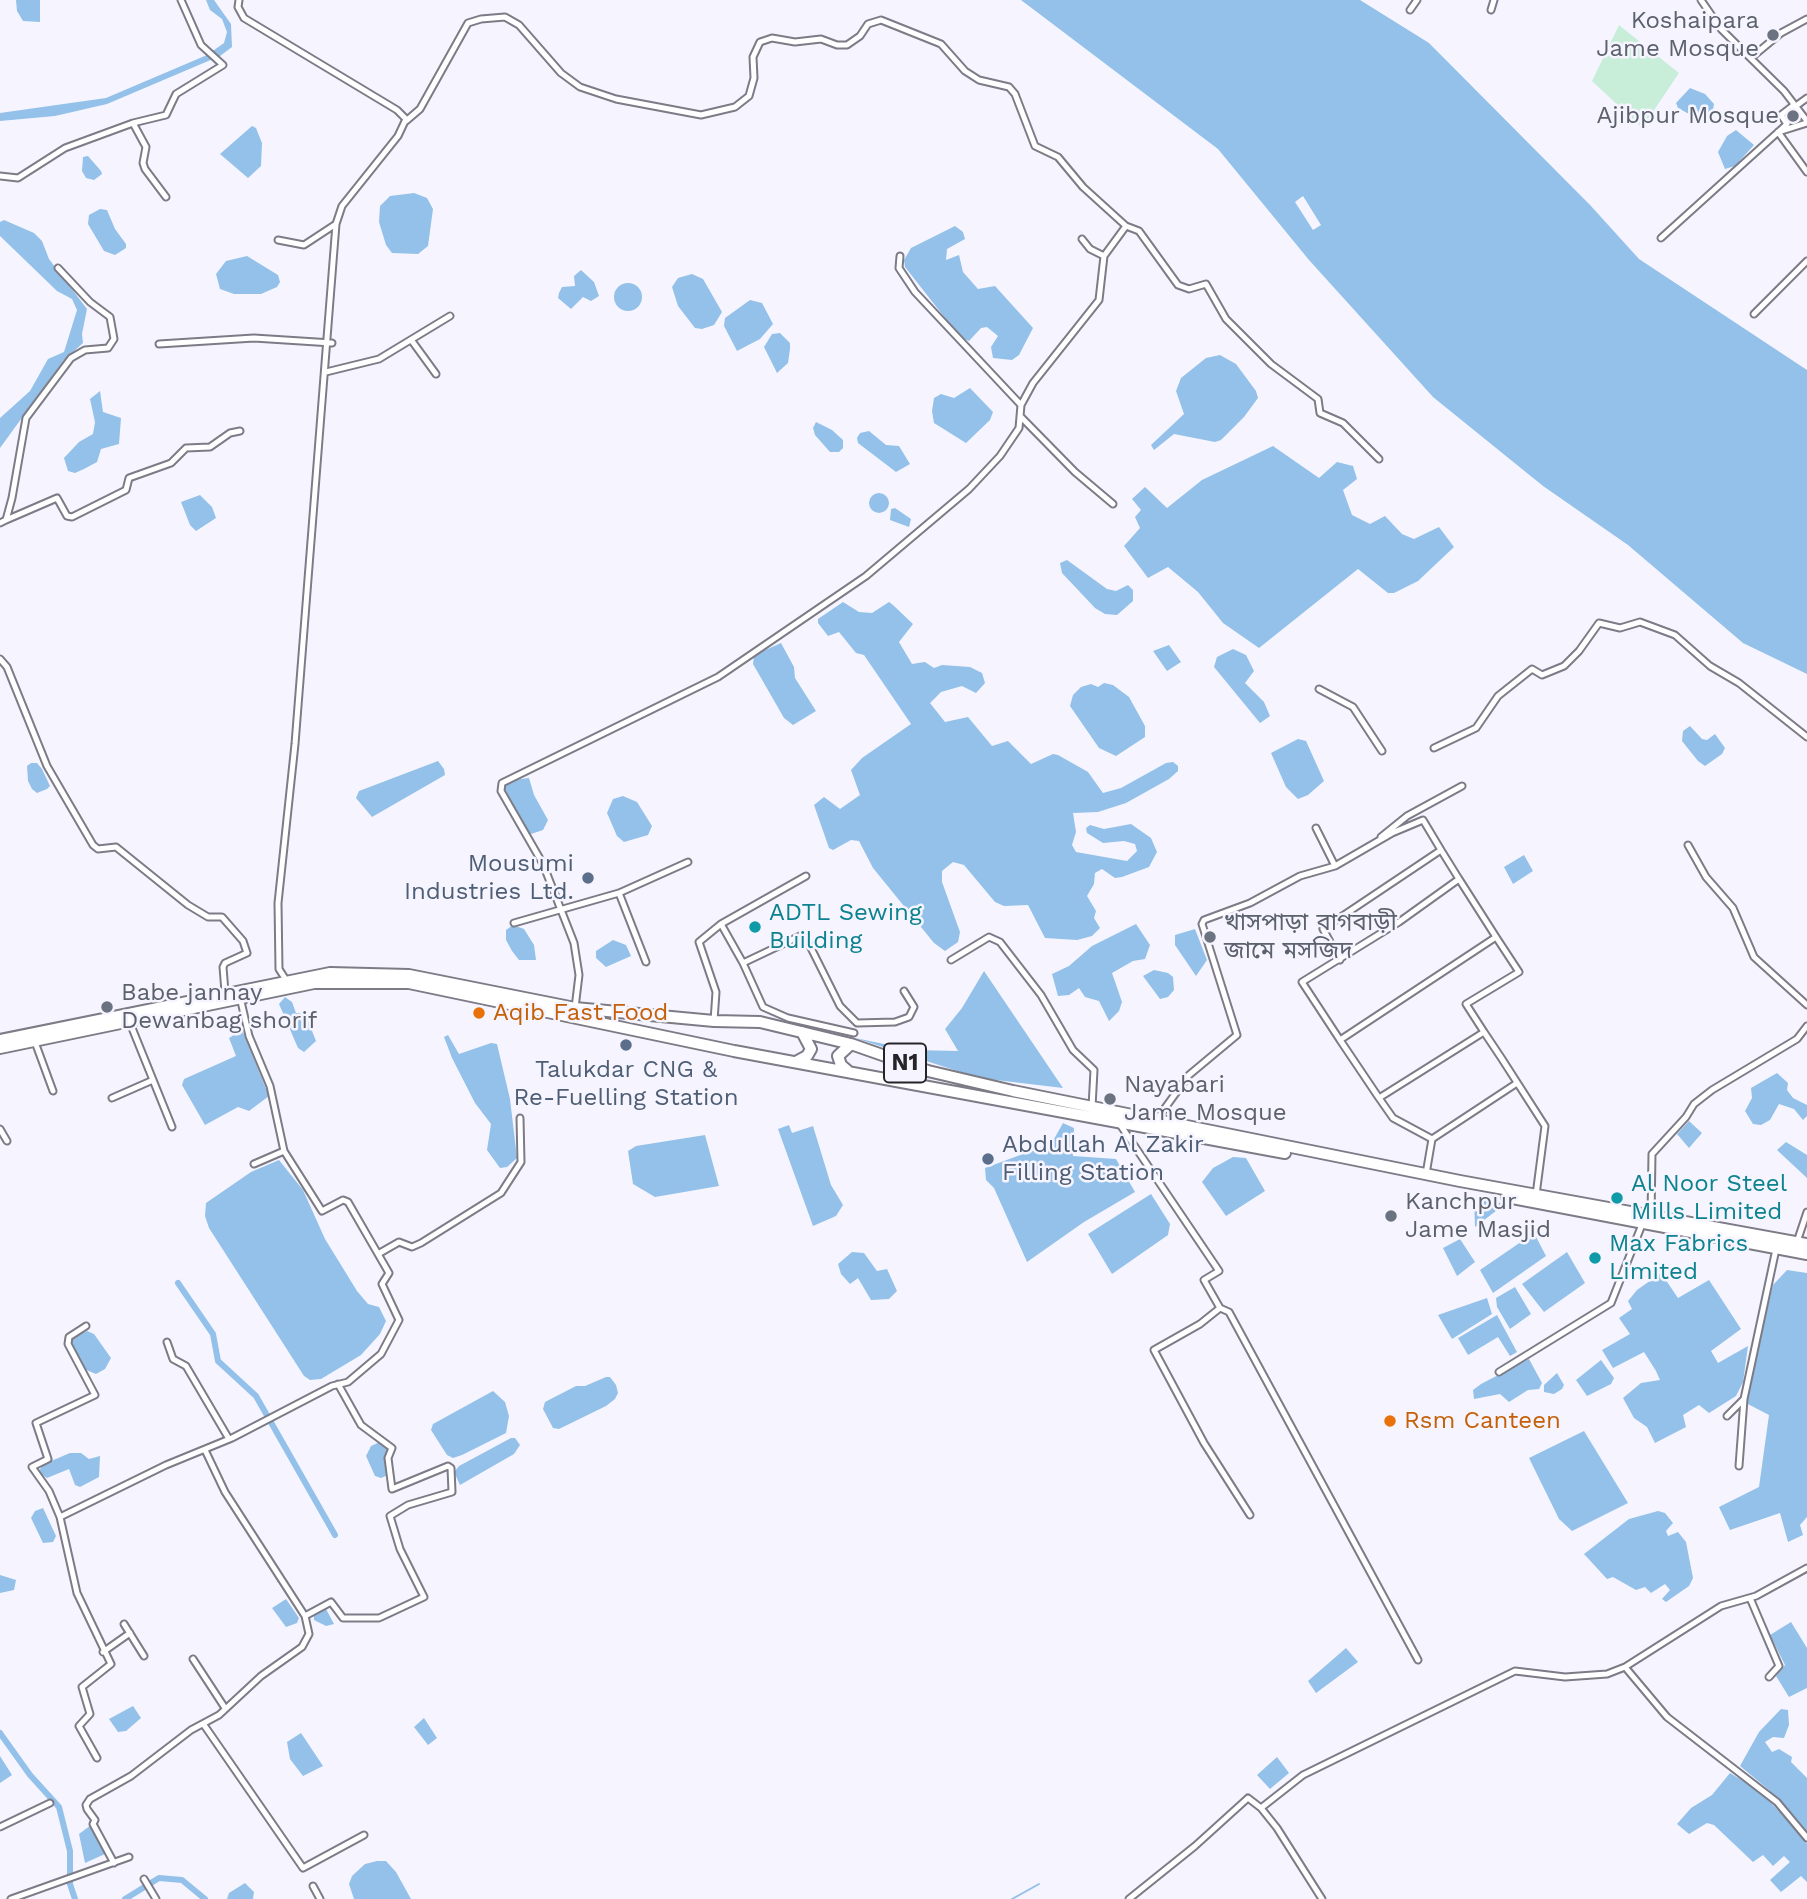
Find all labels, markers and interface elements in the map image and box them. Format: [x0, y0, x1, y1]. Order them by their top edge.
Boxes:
place label: Koshaipara Jame Mosque [1596, 7, 1759, 63]
marker: Koshaipara Jame Mosque [1765, 27, 1781, 43]
place label: Ajibpur Mosque [1596, 102, 1779, 130]
marker: Ajibpur Mosque [1785, 108, 1801, 124]
place label: Mousumi Industries Ltd. [404, 850, 574, 906]
marker: Mousumi Industries Ltd. [580, 870, 596, 886]
place label: ADTL Sewing Building [769, 899, 922, 955]
place label: খাসপাড়া বাগবাড়ী জামে মসজিদ [1224, 909, 1397, 965]
marker: ADTL Sewing Building [747, 919, 763, 935]
marker: খাসপাড়া বাগবাড়ী জামে মসজিদ [1202, 929, 1218, 945]
place label: Babe jannay Dewanbag shorif [121, 979, 317, 1035]
marker: Babe jannay Dewanbag shorif [99, 999, 115, 1015]
place label: Aqib Fast Food [493, 999, 668, 1027]
marker: Aqib Fast Food [471, 1005, 487, 1021]
marker: Talukdar CNG & Re-Fuelling Station [618, 1037, 634, 1053]
road number: N1 [884, 1044, 926, 1082]
place label: Talukdar CNG & Re-Fuelling Station [513, 1056, 739, 1112]
place label: Nayabari Jame Mosque [1124, 1071, 1287, 1127]
marker: Nayabari Jame Mosque [1102, 1091, 1118, 1107]
place label: Abdullah Al Zakir Filling Station [1002, 1131, 1204, 1187]
marker: Abdullah Al Zakir Filling Station [980, 1151, 996, 1167]
place label: Al Noor Steel Mills Limited [1631, 1170, 1787, 1226]
place label: Kanchpur Jame Masjid [1405, 1188, 1551, 1244]
marker: Al Noor Steel Mills Limited [1609, 1190, 1625, 1206]
marker: Kanchpur Jame Masjid [1383, 1208, 1399, 1224]
place label: Max Fabrics Limited [1609, 1230, 1748, 1286]
marker: Max Fabrics Limited [1587, 1250, 1603, 1266]
place label: Rsm Canteen [1404, 1407, 1561, 1435]
marker: Rsm Canteen [1382, 1413, 1398, 1429]

